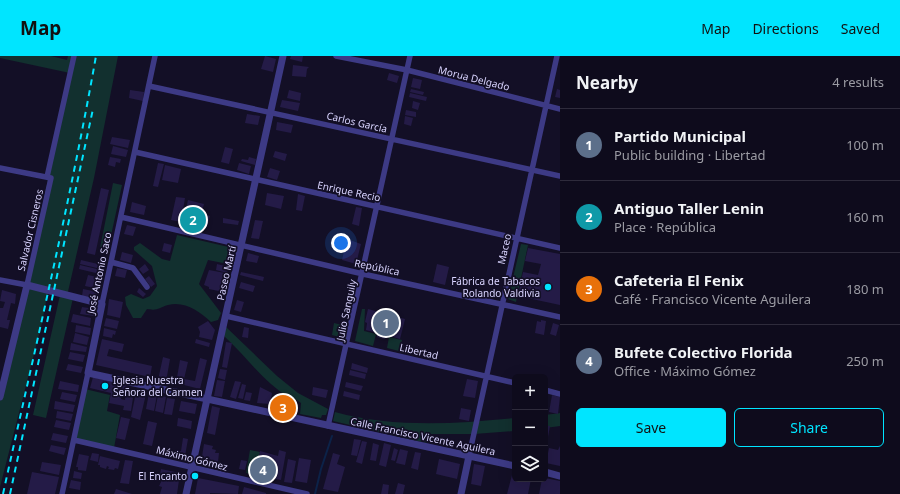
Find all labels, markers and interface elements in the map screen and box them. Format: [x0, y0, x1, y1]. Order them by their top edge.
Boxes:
text: Map [20, 15, 61, 41]
text: Map [701, 19, 730, 38]
text: Directions [752, 19, 819, 38]
text: Saved [841, 19, 880, 38]
street label: Morua Delgado [437, 62, 511, 94]
text: Nearby [576, 71, 638, 94]
text: 4 results [832, 73, 884, 91]
street label: Carlos García [325, 108, 389, 136]
text: Partido Municipal [614, 126, 746, 146]
text: 1 [585, 136, 593, 154]
text: 100 m [846, 136, 884, 154]
text: Public building · Libertad [614, 146, 765, 164]
street label: Enrique Recio [316, 177, 382, 205]
street label: Salvador Cisneros [14, 188, 46, 272]
text: Antiguo Taller Lenin [614, 198, 764, 218]
pin: 2 [180, 205, 206, 235]
text: 2 [585, 208, 593, 226]
text: 160 m [846, 208, 884, 226]
text: Place · República [614, 218, 716, 236]
street label: José Antonio Saco [83, 231, 115, 316]
street label: Maceo [494, 232, 514, 266]
your location [331, 233, 351, 253]
street label: Paseo Martí [213, 244, 239, 302]
street label: República [353, 255, 401, 279]
text: Cafeteria El Fenix [614, 270, 744, 290]
place label: Fábrica de Tabacos Rolando Valdivia [451, 274, 540, 300]
street label: Julio Sanguily [332, 277, 360, 343]
text: 3 [585, 280, 593, 298]
text: 180 m [846, 280, 884, 298]
marker: Fábrica de Tabacos Rolando Valdivia [543, 282, 553, 292]
text: Café · Francisco Vicente Aguilera [614, 290, 811, 308]
pin: 1 [373, 308, 399, 338]
street label: Libertad [398, 340, 440, 362]
text: Bufete Colectivo Florida [614, 342, 793, 362]
text: 4 [585, 352, 593, 370]
text: 250 m [846, 352, 884, 370]
text: Office · Máximo Gómez [614, 362, 756, 380]
place label: Iglesia Nuestra Señora del Carmen [113, 373, 203, 399]
map controls [512, 374, 548, 482]
button: + [512, 374, 548, 410]
marker: Iglesia Nuestra Señora del Carmen [100, 381, 110, 391]
pin: 3 [270, 393, 296, 423]
button: Save [576, 408, 726, 447]
button: Share [734, 408, 884, 447]
button: − [512, 410, 548, 446]
street label: Calle Francisco Vicente Aguilera [349, 414, 497, 458]
street label: Máximo Gómez [155, 442, 230, 474]
button: layers [512, 446, 548, 482]
pin: 4 [250, 455, 276, 485]
place label: El Encanto [138, 469, 187, 483]
marker: El Encanto [190, 471, 200, 481]

